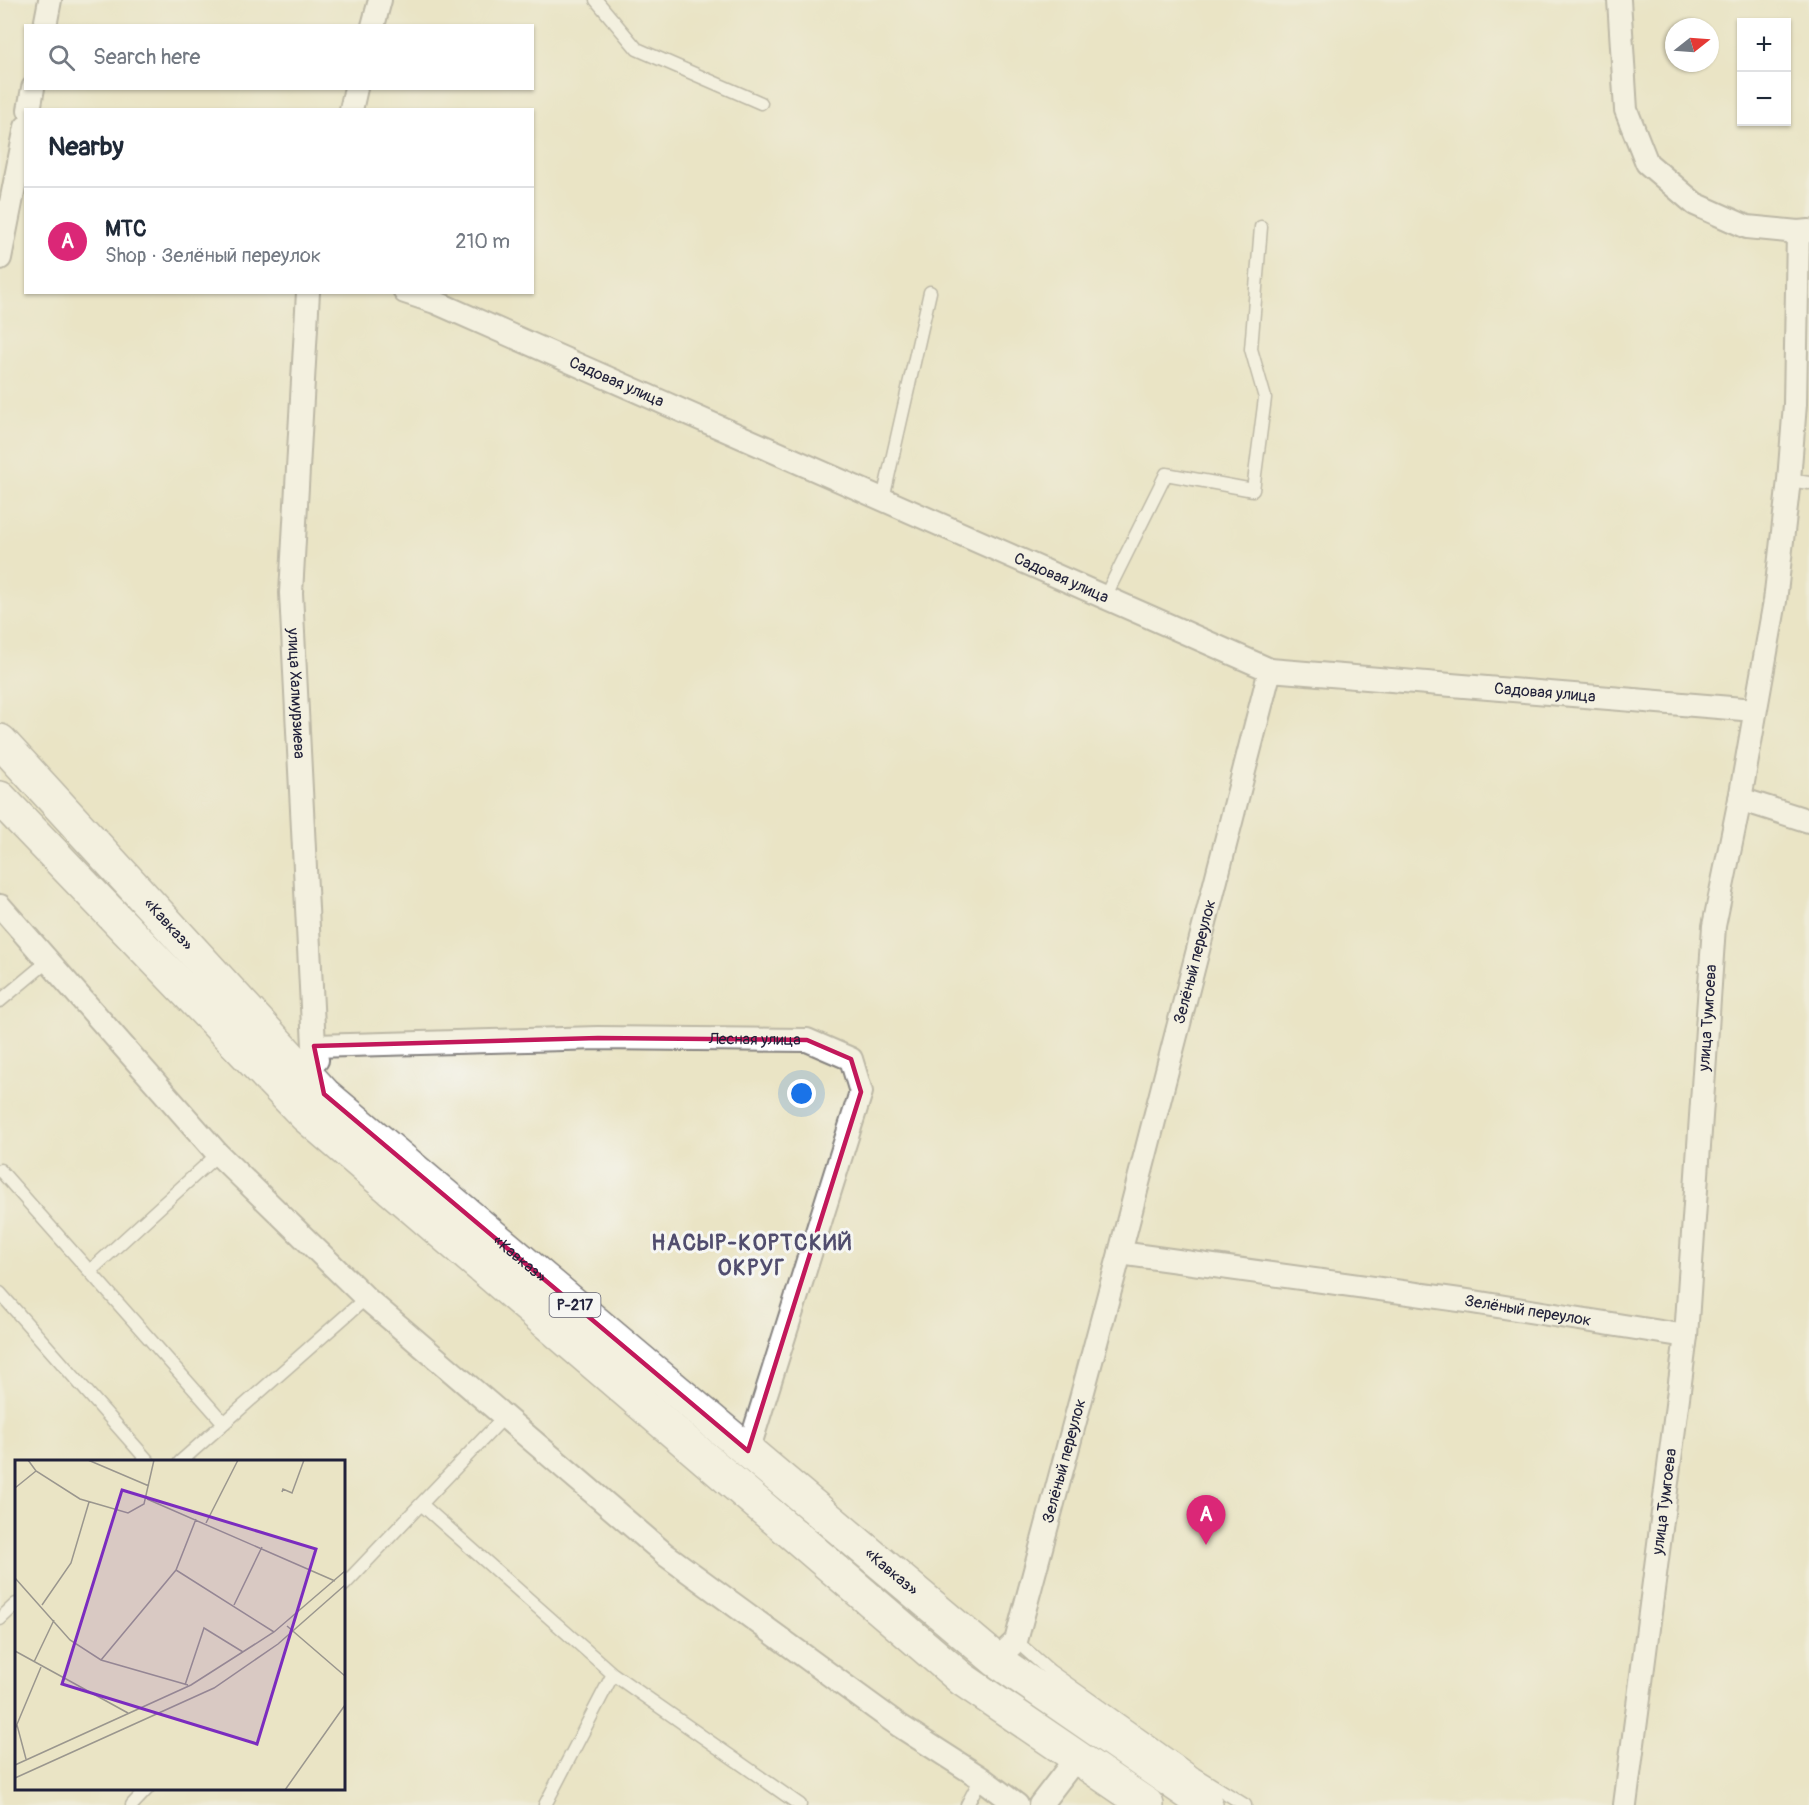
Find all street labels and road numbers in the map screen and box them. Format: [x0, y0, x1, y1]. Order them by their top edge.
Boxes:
street label: Садовая улица [566, 352, 667, 412]
street label: Садовая улица [1011, 548, 1112, 608]
street label: улица Халмурзиева [283, 627, 309, 759]
street label: Садовая улица [1493, 679, 1596, 707]
street label: «Кавказ» [139, 894, 197, 955]
street label: Зелёный переулок [1169, 897, 1221, 1026]
street label: улица Тумгоева [1694, 964, 1721, 1073]
street label: Лесная улица [708, 1029, 801, 1050]
street label: «Кавказ» [489, 1231, 551, 1287]
street label: Зелёный переулок [1463, 1291, 1593, 1331]
road number: Р-217 [550, 1293, 600, 1317]
street label: Зелёный переулок [1038, 1397, 1090, 1525]
street label: улица Тумгоева [1648, 1447, 1681, 1557]
street label: «Кавказ» [860, 1544, 922, 1600]

